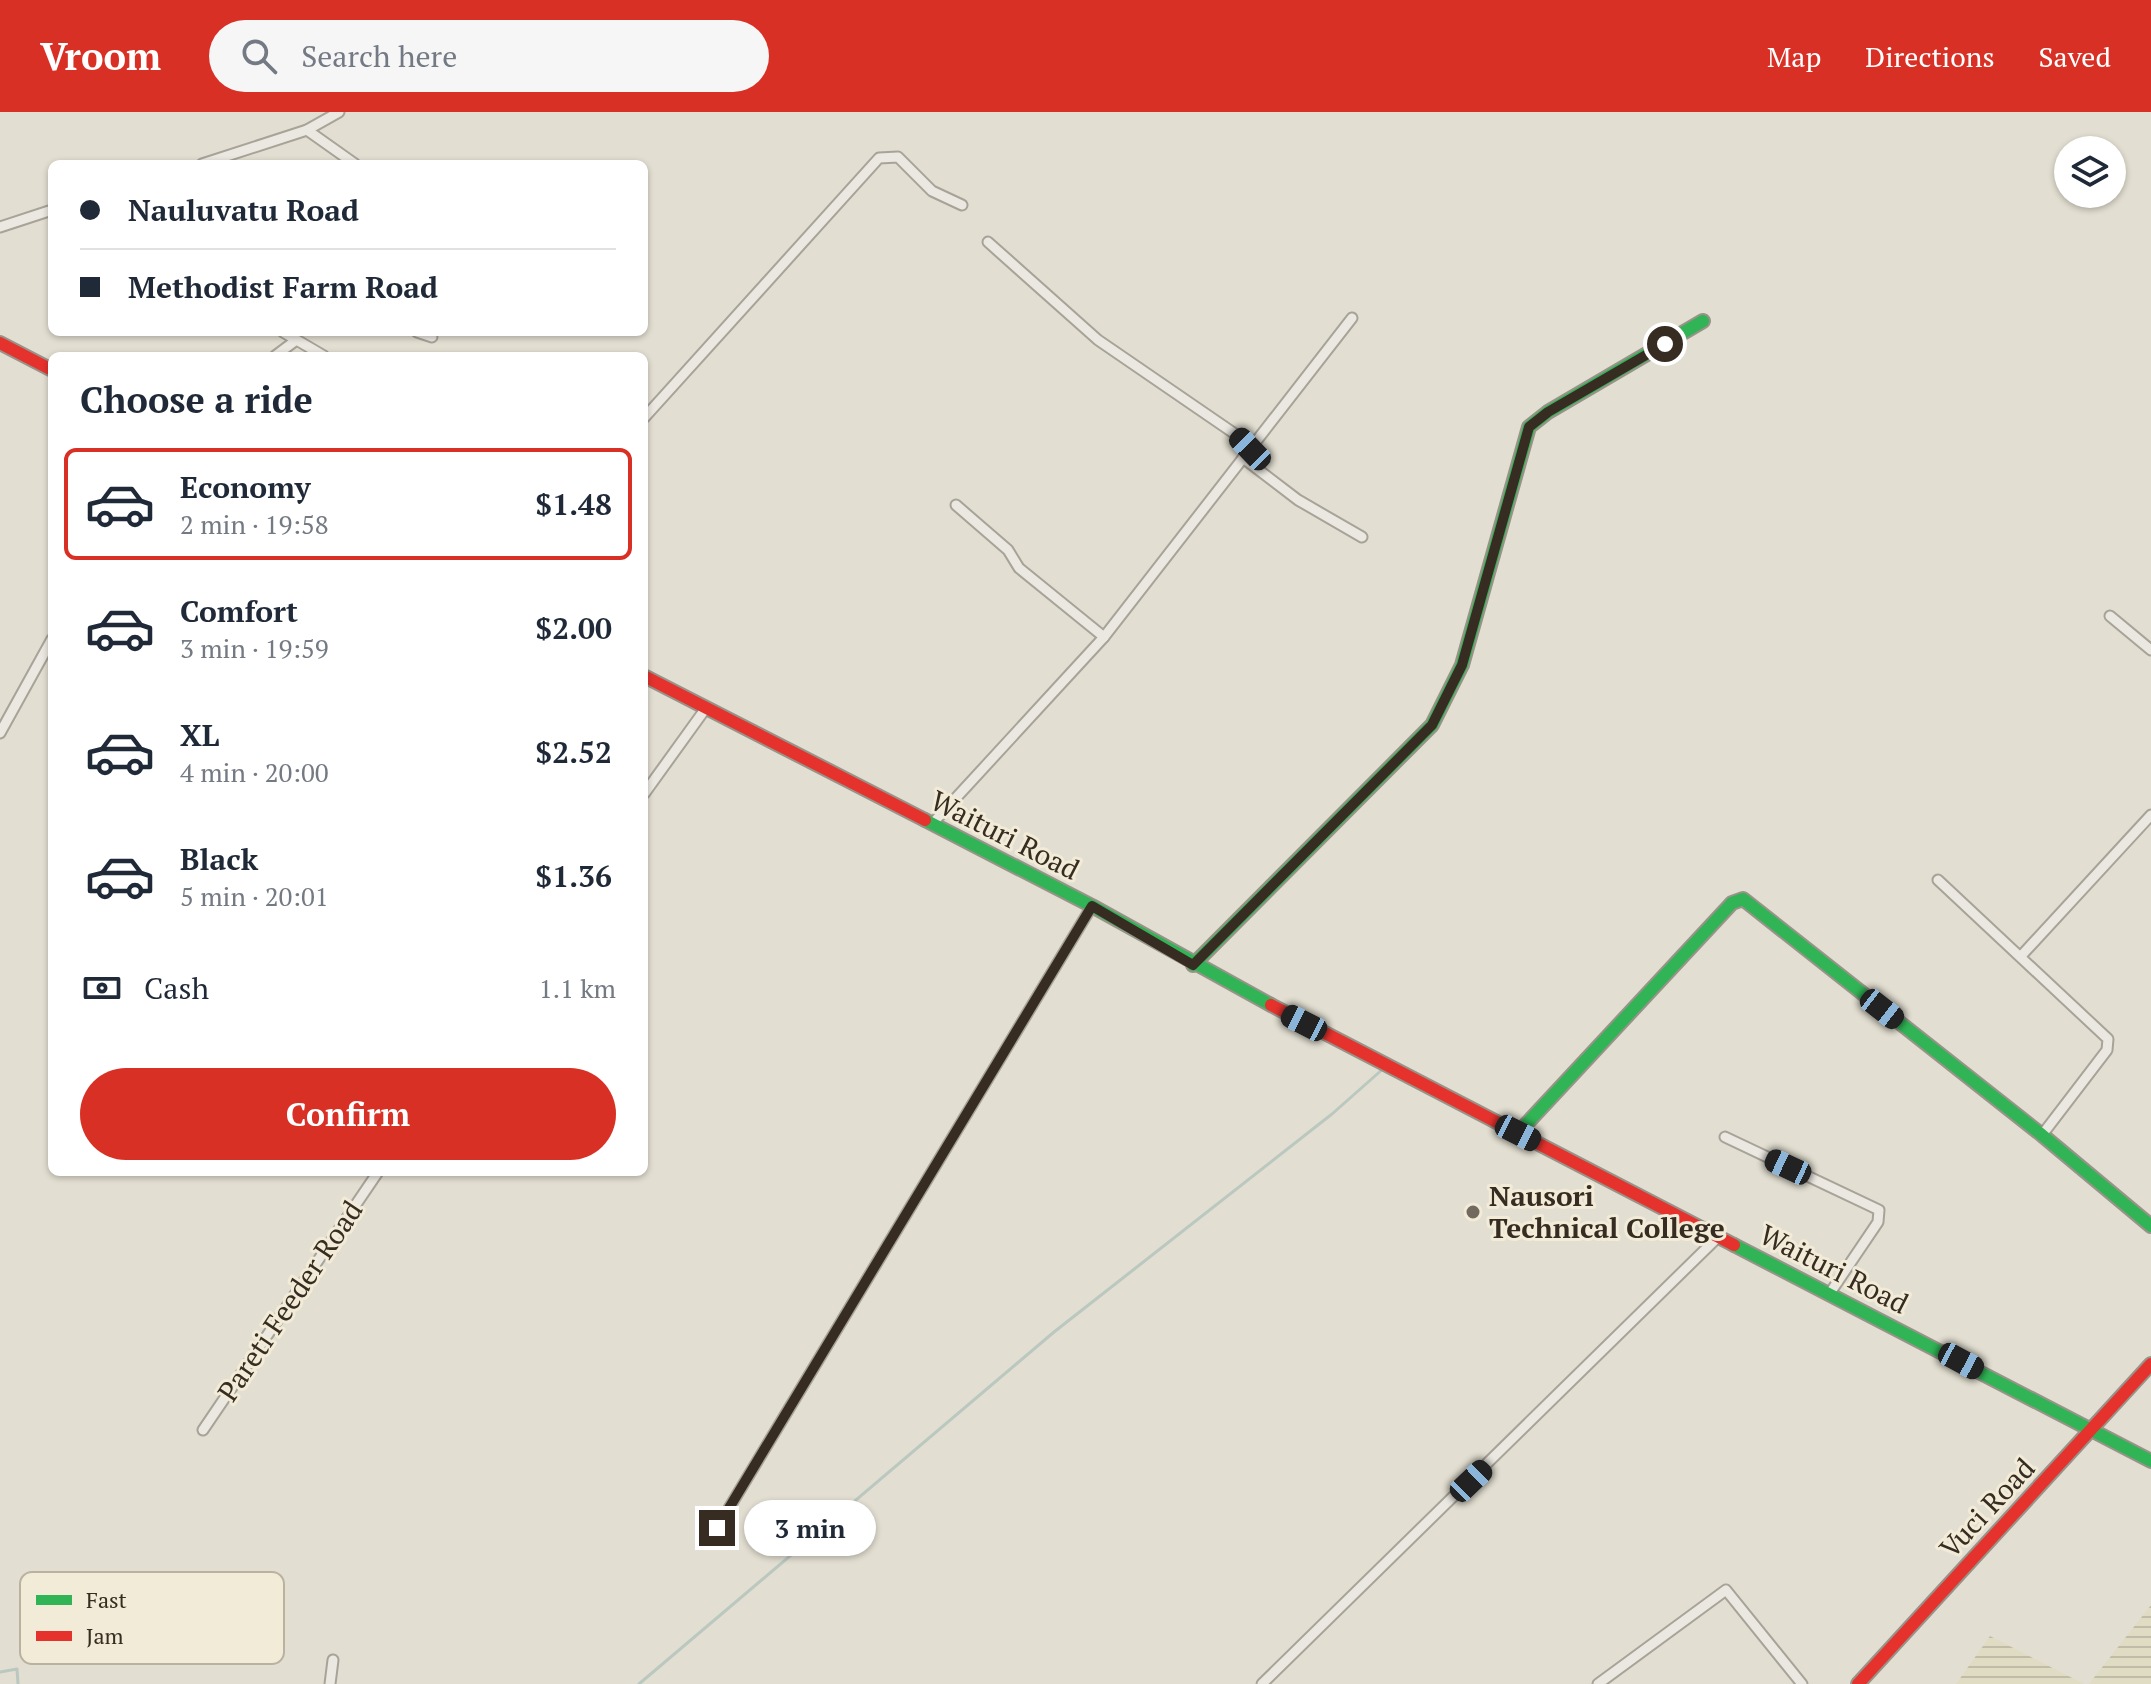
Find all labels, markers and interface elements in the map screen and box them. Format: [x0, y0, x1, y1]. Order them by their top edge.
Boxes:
search box [209, 20, 769, 92]
text: Vroom [40, 31, 161, 81]
icon: search [237, 34, 281, 78]
text: Search here [301, 36, 457, 76]
text: Map [1767, 38, 1821, 75]
text: Directions [1865, 38, 1995, 75]
text: Saved [2039, 38, 2111, 75]
map controls [2054, 136, 2126, 208]
button: layers [2054, 136, 2126, 208]
text: Nauluvatu Road [128, 190, 359, 230]
text: Methodist Farm Road [128, 267, 438, 307]
route start [1647, 326, 1683, 362]
text: Choose a ride [80, 376, 313, 423]
car [1225, 423, 1275, 475]
text: Economy [180, 467, 311, 507]
icon: car [84, 468, 156, 540]
text: $1.48 [535, 484, 612, 524]
text: 2 min · 19:58 [180, 507, 329, 541]
text: Comfort [180, 591, 298, 631]
icon: car [84, 592, 156, 664]
text: $2.00 [535, 608, 612, 648]
text: 3 min · 19:59 [180, 631, 329, 665]
text: XL [180, 715, 219, 755]
icon: car [84, 716, 156, 788]
text: $2.52 [535, 732, 612, 772]
text: 4 min · 20:00 [180, 755, 329, 789]
street label: Waituri Road [925, 781, 1086, 888]
text: Black [180, 839, 258, 879]
icon: car [84, 840, 156, 912]
text: $1.36 [535, 856, 612, 896]
text: 5 min · 20:01 [180, 879, 329, 913]
icon: cash [80, 966, 124, 1010]
text: Cash [144, 968, 209, 1008]
text: 1.1 km [539, 971, 616, 1005]
car [1856, 985, 1908, 1033]
car [1277, 1001, 1331, 1045]
button: Confirm [80, 1068, 616, 1160]
car [1491, 1111, 1545, 1155]
car [1761, 1146, 1815, 1188]
place label: Nausori Technical College [1489, 1177, 1725, 1246]
street label: Pareti Feeder Road [209, 1193, 370, 1408]
marker: Nausori Technical College [1464, 1203, 1482, 1221]
street label: Waituri Road [1754, 1215, 1915, 1322]
car [1934, 1339, 1988, 1383]
street label: Vuci Road [1931, 1450, 2042, 1566]
car [1445, 1456, 1497, 1506]
callout: 3 min [745, 1500, 877, 1556]
route end [699, 1510, 735, 1546]
text: 3 min [774, 1511, 846, 1545]
legend [20, 1572, 284, 1664]
text: Fast [86, 1585, 127, 1614]
text: Jam [86, 1621, 124, 1650]

